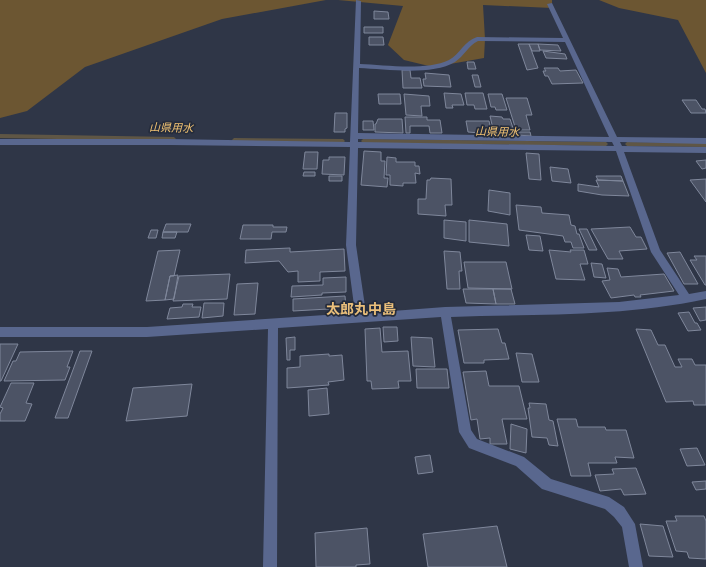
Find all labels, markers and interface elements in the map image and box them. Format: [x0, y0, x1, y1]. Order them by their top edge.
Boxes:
water label: 山県用水 [149, 121, 194, 135]
water label: 山県用水 [475, 125, 520, 139]
district label: 太郎丸中島 [326, 301, 396, 318]

